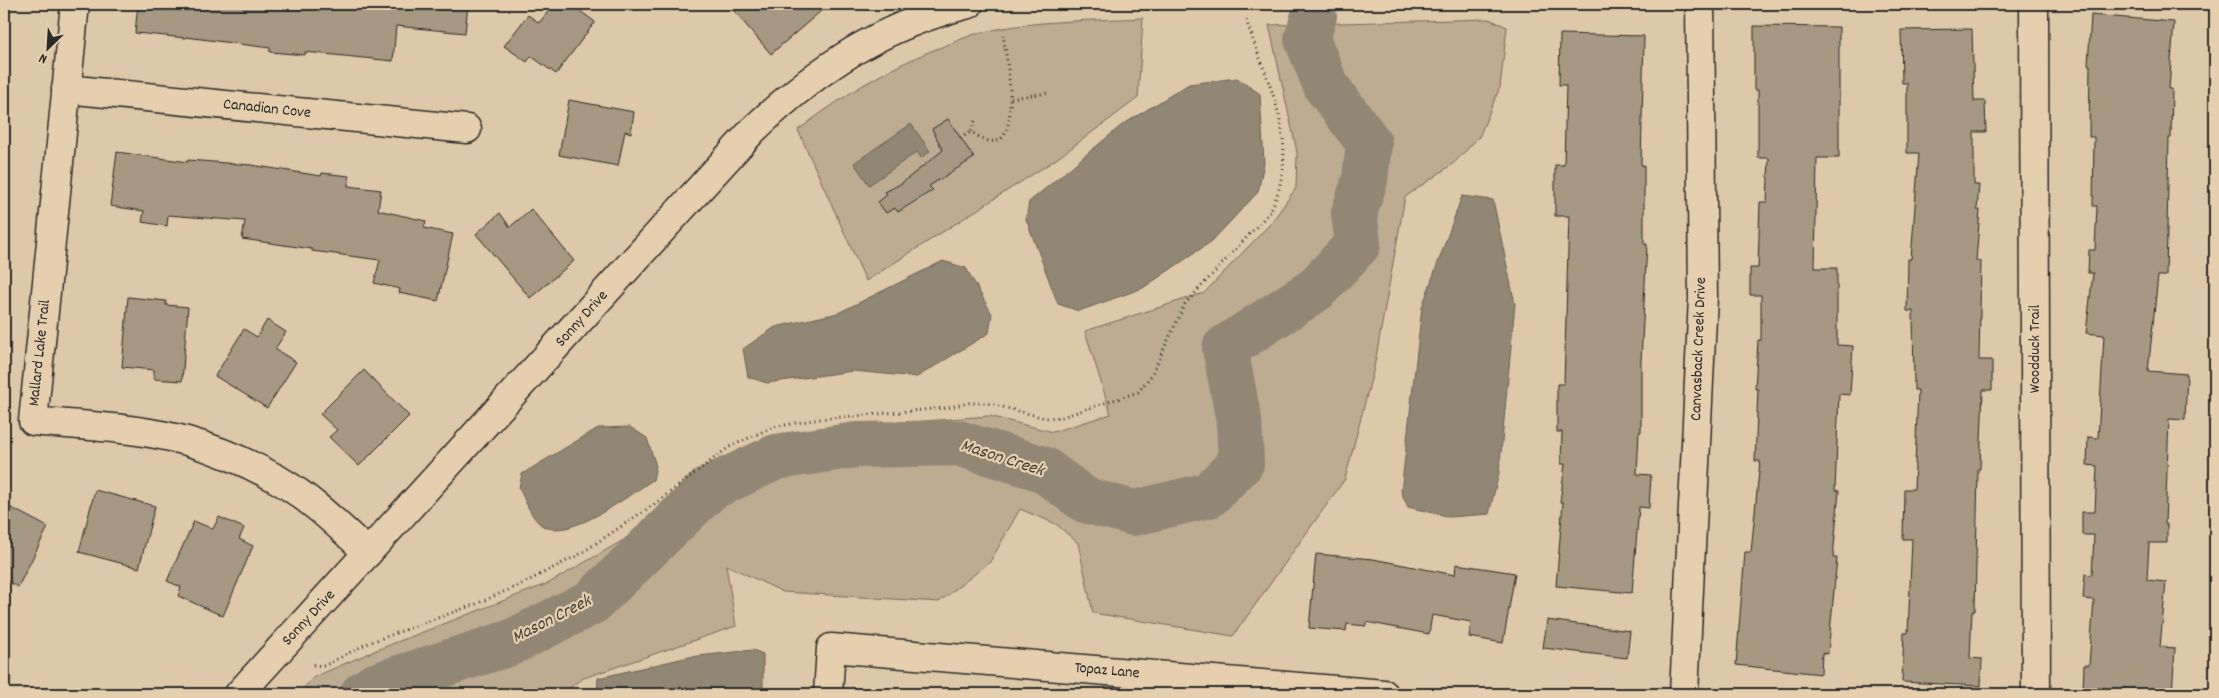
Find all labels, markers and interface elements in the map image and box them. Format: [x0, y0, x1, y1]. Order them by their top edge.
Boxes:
north arrow [22, 22, 72, 72]
text: N [36, 47, 51, 68]
street label: Canadian Cove [222, 93, 312, 125]
street label: Canvasback Creek Drive [1685, 277, 1713, 421]
street label: Sonny Drive [550, 285, 614, 353]
street label: Mallard Lake Trail [23, 298, 57, 407]
street label: Woodduck Trail [2024, 305, 2047, 393]
water label: Mason Creek [957, 434, 1048, 485]
street label: Sonny Drive [277, 585, 341, 651]
water label: Mason Creek [508, 589, 597, 651]
street label: Topaz Lane [1074, 657, 1140, 685]

